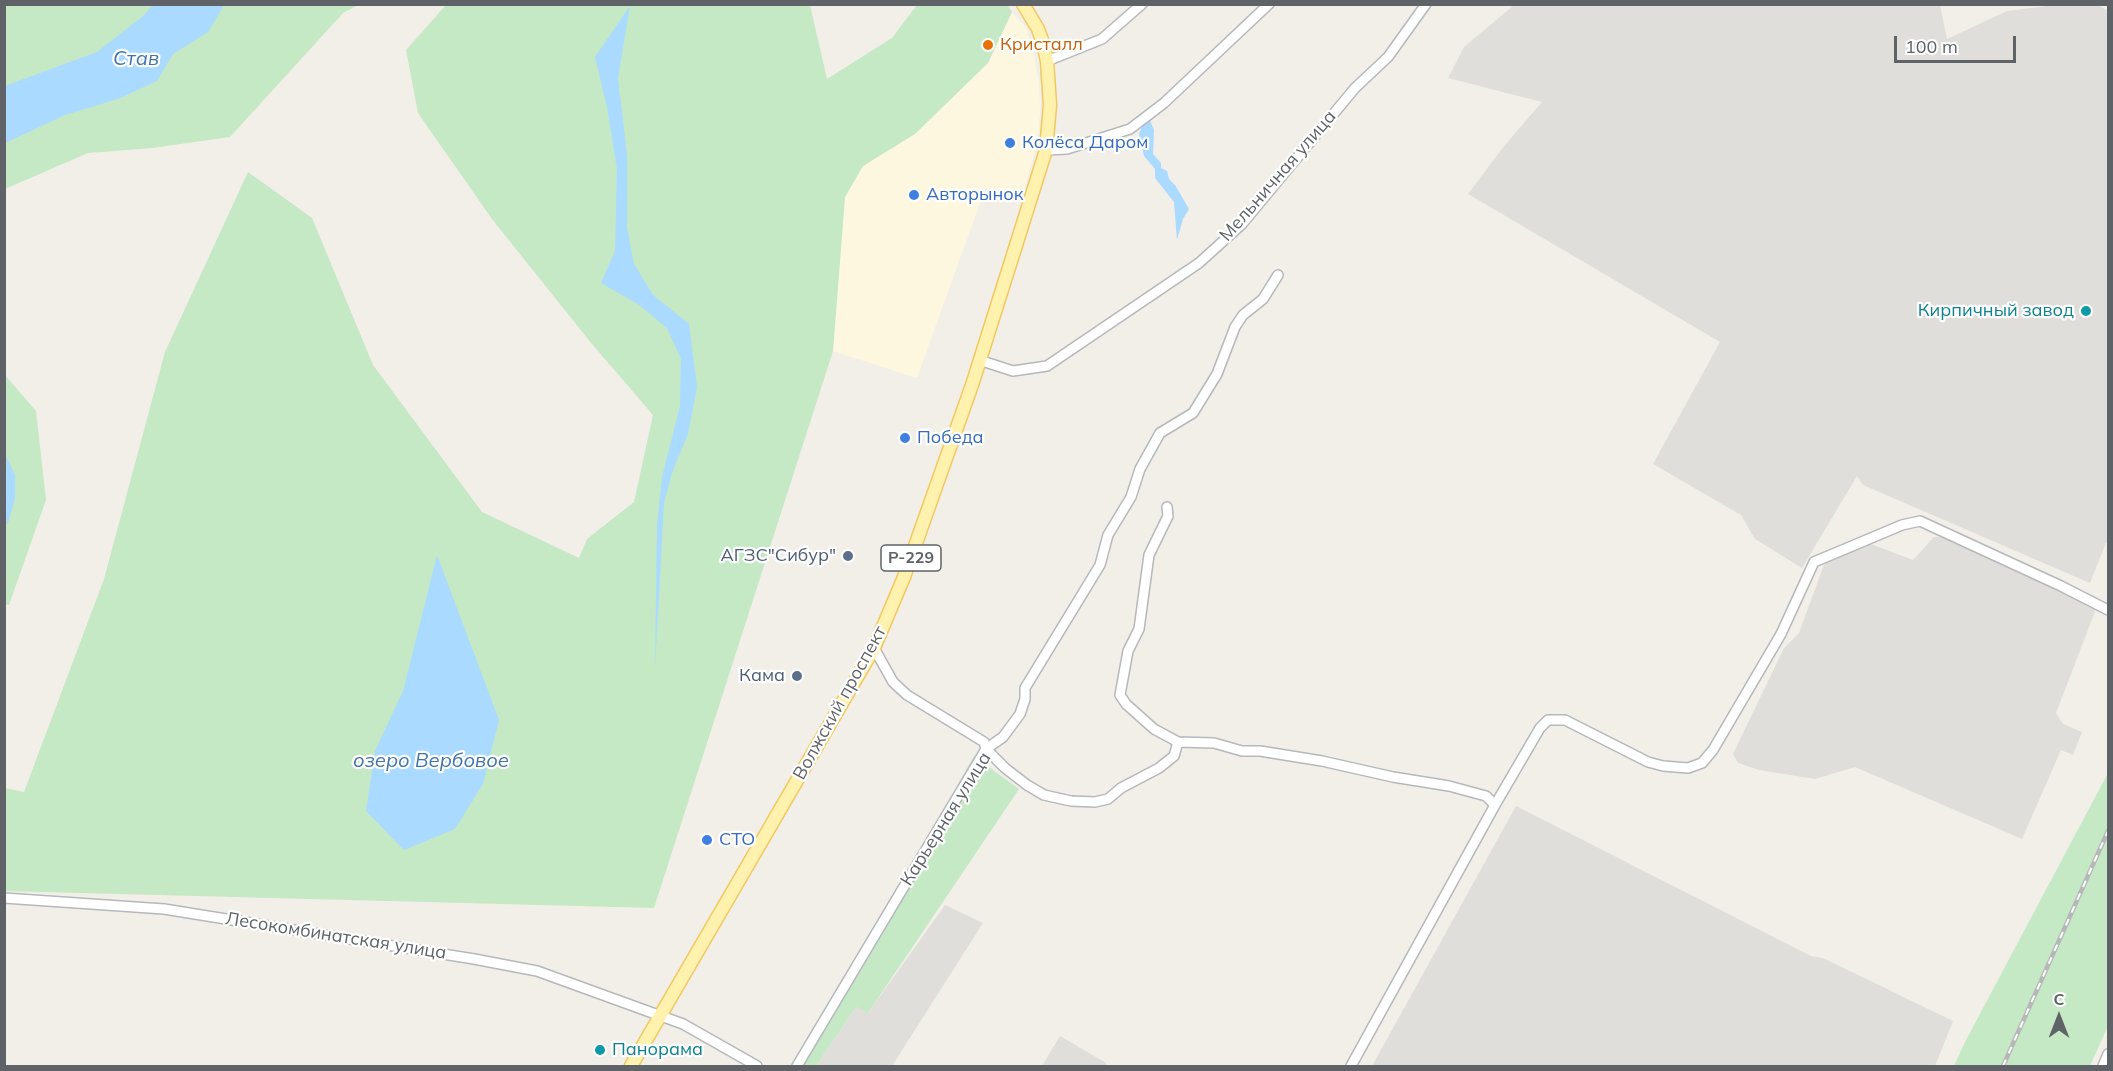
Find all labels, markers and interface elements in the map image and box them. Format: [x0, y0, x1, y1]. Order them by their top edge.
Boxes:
scale bar [1897, 24, 2018, 62]
place label: Кристалл [1000, 34, 1083, 56]
text: 100 m [1905, 35, 1958, 58]
marker: Кристалл [981, 38, 995, 52]
water label: Став [113, 47, 159, 71]
street label: Мельничная улица [1215, 106, 1341, 246]
place label: Колёса Даром [1022, 132, 1148, 154]
marker: Колёса Даром [1003, 136, 1017, 150]
place label: Авторынок [926, 184, 1023, 206]
marker: Авторынок [907, 188, 921, 202]
place label: Кирпичный завод [1918, 300, 2074, 322]
marker: Кирпичный завод [2079, 304, 2093, 318]
place label: Победа [917, 427, 984, 449]
marker: Победа [898, 431, 912, 445]
place label: АГЗС"Сибур" [720, 545, 836, 567]
road number: Р-229 [881, 545, 941, 571]
marker: АГЗС"Сибур" [841, 549, 855, 563]
street label: Волжский проспект [789, 622, 891, 784]
place label: Кама [739, 665, 785, 687]
marker: Кама [790, 669, 804, 683]
street label: Карьерная улица [896, 748, 996, 890]
water label: озеро Вербовое [353, 749, 509, 773]
place label: СТО [719, 829, 755, 851]
marker: СТО [700, 833, 714, 847]
street label: Лесокомбинатская улица [224, 908, 448, 964]
north arrow [2029, 987, 2089, 1047]
text: С [2054, 989, 2064, 1009]
place label: Панорама [612, 1039, 703, 1061]
marker: Панорама [593, 1043, 607, 1057]

